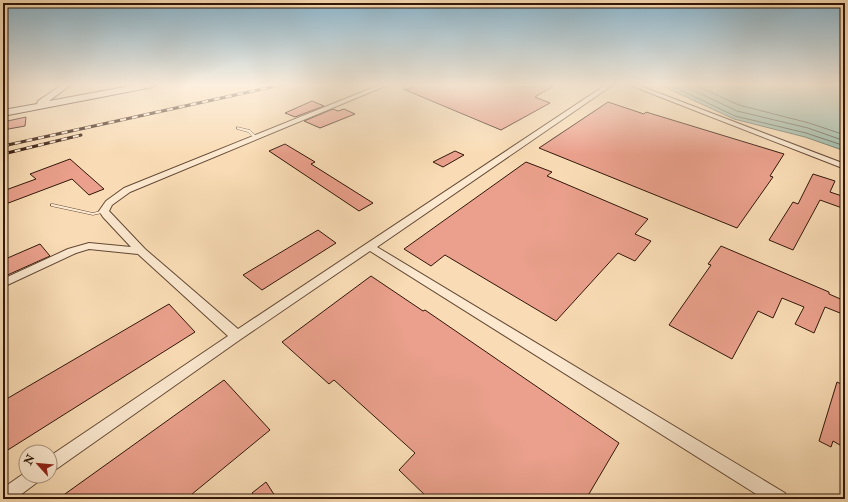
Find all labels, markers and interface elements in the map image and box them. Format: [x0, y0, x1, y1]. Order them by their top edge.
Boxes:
north arrow [18, 444, 58, 484]
text: N [21, 451, 38, 468]

